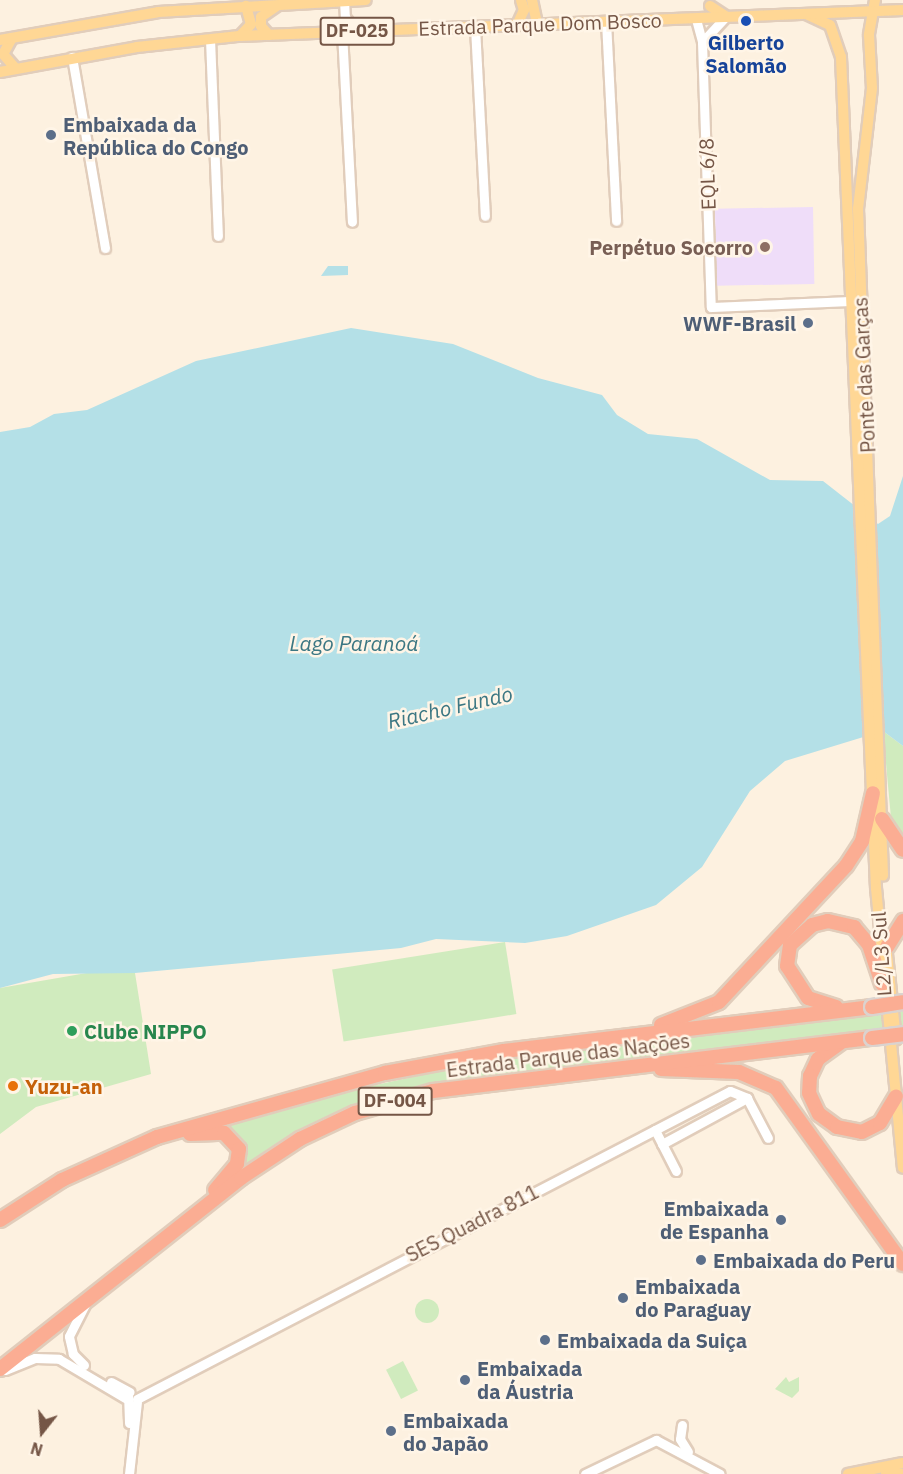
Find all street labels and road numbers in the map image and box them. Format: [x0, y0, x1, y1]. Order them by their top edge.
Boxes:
street label: Estrada Parque Dom Bosco [418, 8, 662, 40]
road number: DF-025 [320, 16, 394, 46]
street label: EQL 6/8 [694, 137, 720, 211]
street label: Ponte das Garças [848, 296, 880, 454]
street label: L2/L3 Sul [866, 911, 896, 997]
street label: Estrada Parque das Nações [445, 1028, 691, 1082]
road number: DF-004 [358, 1086, 432, 1116]
street label: SES Quadra 811 [401, 1179, 543, 1267]

